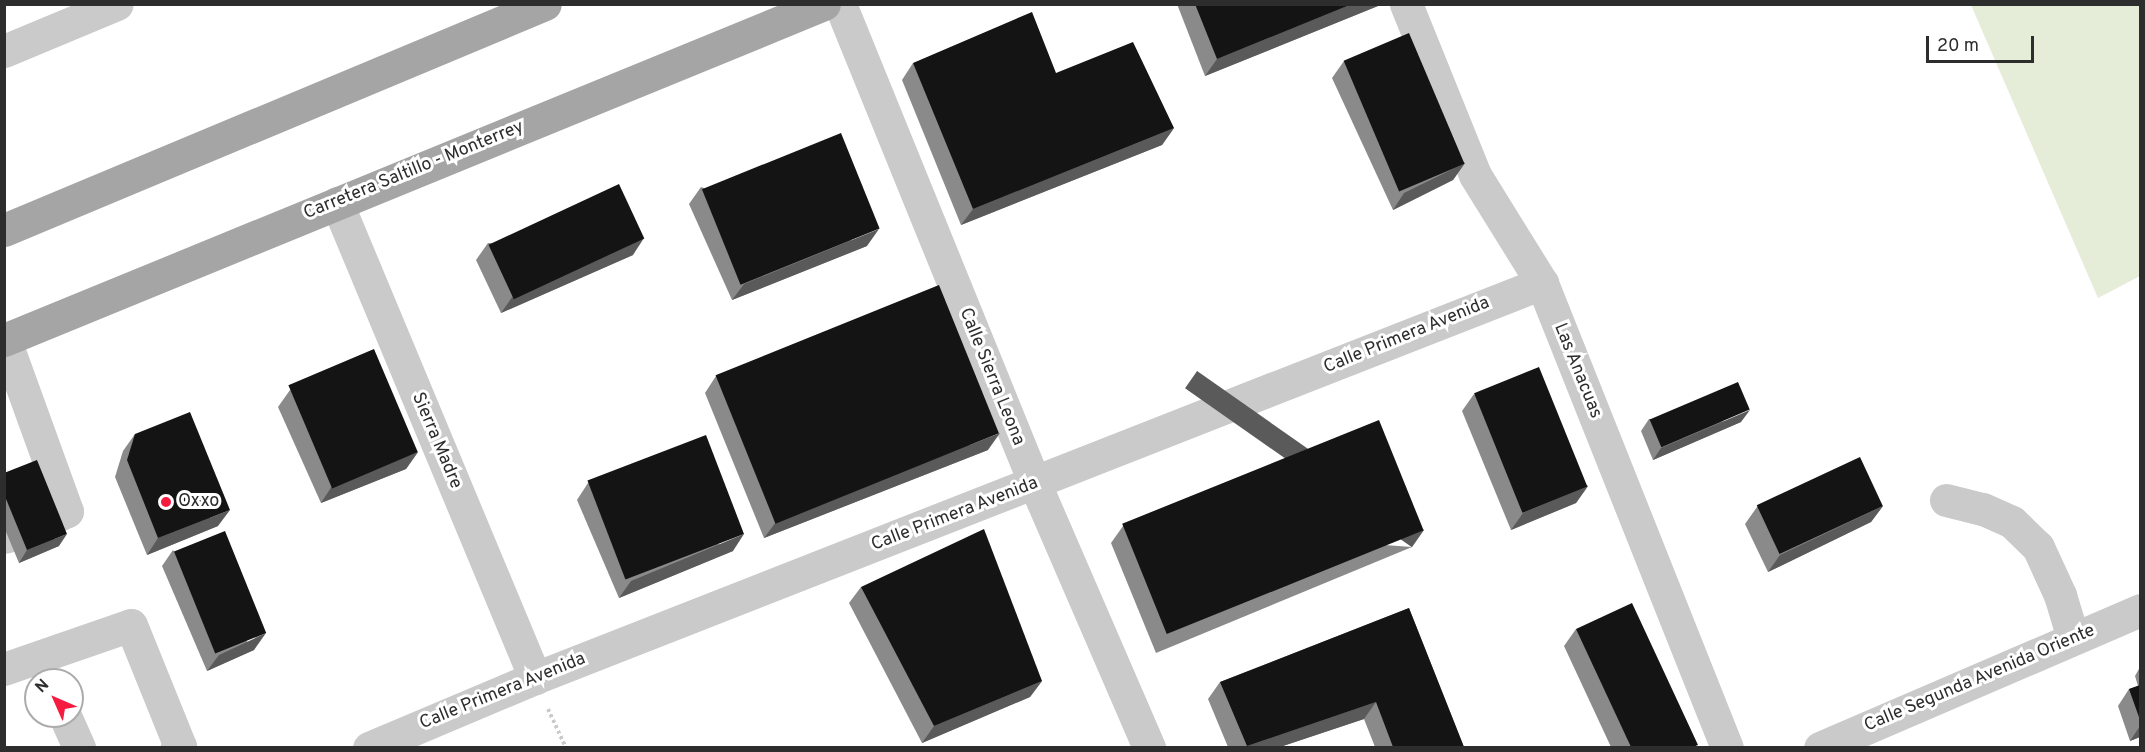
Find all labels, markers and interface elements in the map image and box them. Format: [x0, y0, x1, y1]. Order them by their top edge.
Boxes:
scale bar [1929, 24, 2037, 62]
text: 20 m [1937, 35, 1979, 58]
street label: Carretera Saltillo - Monterrey [301, 117, 527, 225]
street label: Calle Primera Avenida [1321, 293, 1493, 379]
street label: Calle Sierra Leona [954, 305, 1028, 449]
street label: Las Anacuas [1548, 320, 1606, 422]
street label: Sierra Madre [406, 390, 466, 492]
street label: Calle Primera Avenida [868, 473, 1042, 557]
place label: Oxxo [178, 491, 219, 513]
marker: Oxxo [159, 495, 173, 509]
street label: Calle Segunda Avenida Oriente [1861, 620, 2099, 738]
street label: Calle Primera Avenida [417, 649, 589, 735]
north arrow [24, 668, 84, 728]
text: N [32, 676, 54, 698]

